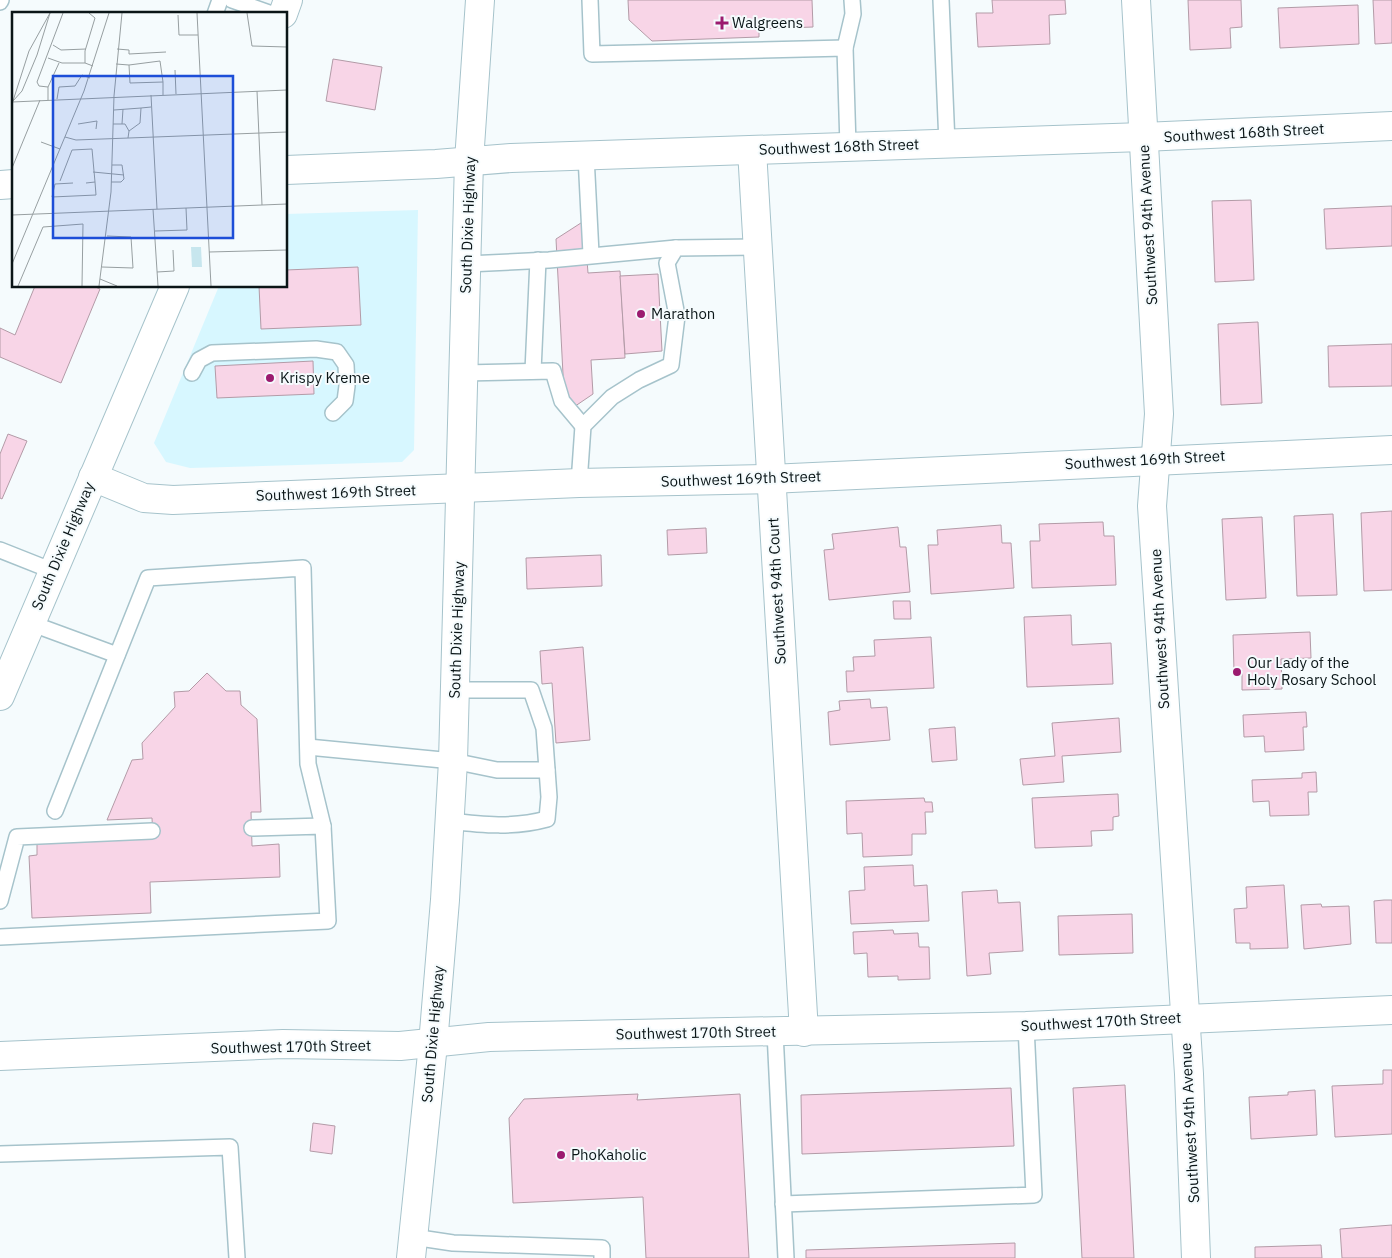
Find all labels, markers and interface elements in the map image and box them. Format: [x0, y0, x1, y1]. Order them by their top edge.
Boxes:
inset map [12, 12, 288, 288]
place label: Walgreens [732, 13, 803, 32]
marker: Walgreens [716, 17, 728, 29]
street label: Southwest 168th Street [1163, 119, 1325, 146]
street label: Southwest 168th Street [758, 134, 920, 159]
street label: Southwest 94th Avenue [1134, 144, 1161, 306]
street label: South Dixie Highway [456, 155, 479, 294]
place label: Marathon [651, 304, 715, 323]
marker: Marathon [635, 308, 647, 320]
place label: Krispy Kreme [280, 368, 370, 387]
marker: Krispy Kreme [264, 372, 276, 384]
street label: Southwest 169th Street [1064, 446, 1226, 473]
street label: Southwest 169th Street [660, 466, 822, 491]
street label: South Dixie Highway [27, 478, 98, 613]
street label: Southwest 169th Street [255, 480, 417, 505]
street label: Southwest 94th Court [763, 517, 790, 665]
street label: Southwest 94th Avenue [1146, 548, 1173, 710]
street label: South Dixie Highway [445, 560, 468, 699]
place label: Our Lady of the Holy Rosary School [1247, 653, 1376, 689]
marker: Our Lady of the Holy Rosary School [1231, 666, 1243, 678]
street label: South Dixie Highway [417, 964, 448, 1103]
street label: Southwest 170th Street [1020, 1008, 1182, 1035]
street label: Southwest 170th Street [616, 1022, 776, 1043]
street label: Southwest 170th Street [211, 1036, 371, 1057]
street label: Southwest 94th Avenue [1176, 1042, 1203, 1204]
place label: PhoKaholic [571, 1145, 647, 1164]
marker: PhoKaholic [555, 1149, 567, 1161]

